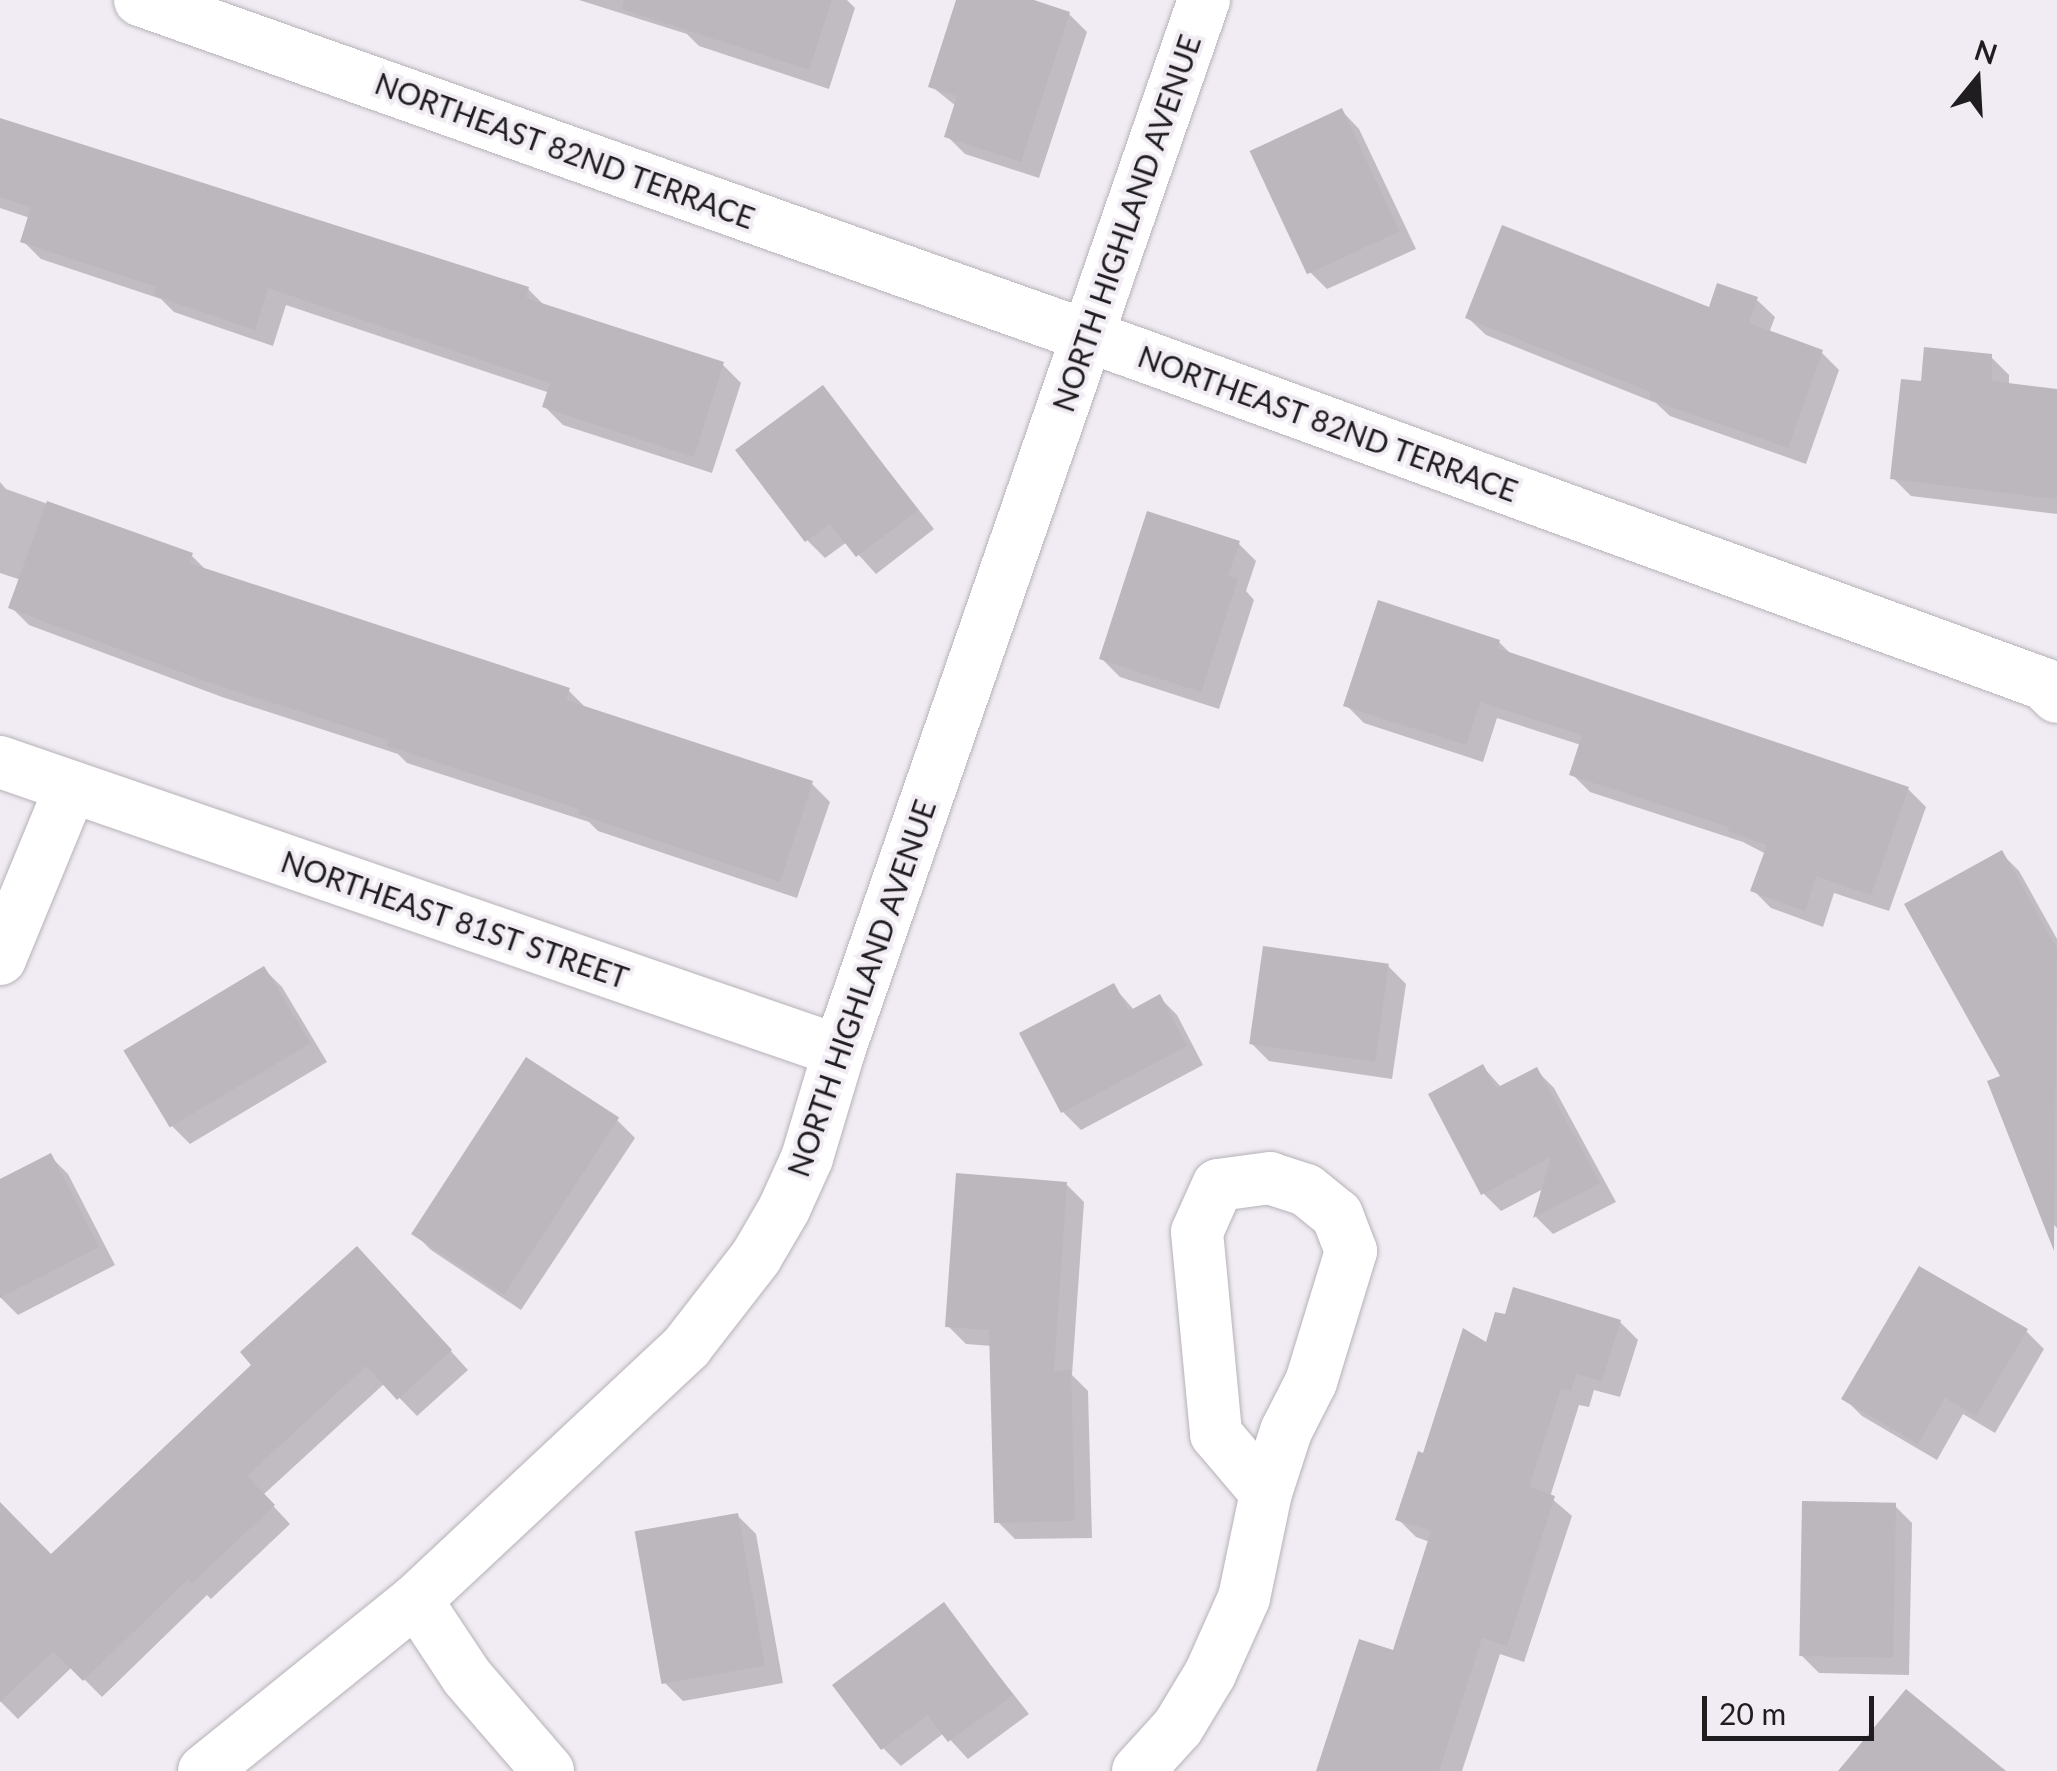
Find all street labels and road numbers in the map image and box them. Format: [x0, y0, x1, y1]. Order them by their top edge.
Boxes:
street label: NORTH HIGHLAND AVENUE [1044, 29, 1208, 417]
street label: NORTHEAST 82ND TERRACE [370, 64, 760, 236]
street label: NORTHEAST 82ND TERRACE [1133, 337, 1523, 509]
street label: NORTH HIGHLAND AVENUE [779, 794, 943, 1182]
street label: NORTHEAST 81ST STREET [276, 842, 634, 996]

